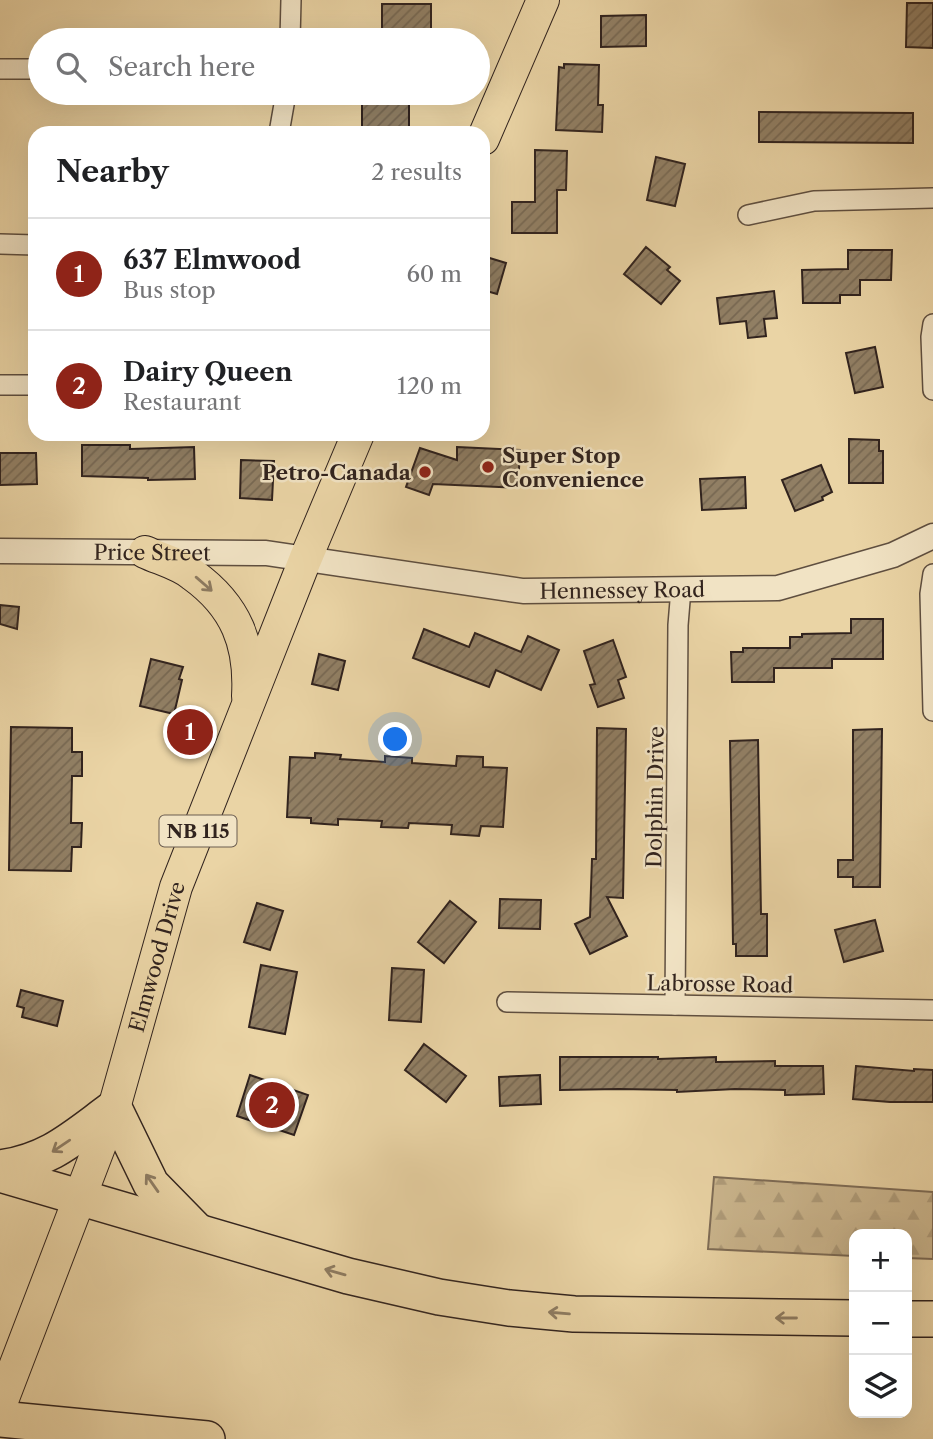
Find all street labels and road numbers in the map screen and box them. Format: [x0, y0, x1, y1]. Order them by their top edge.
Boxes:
street label: Price Street [93, 539, 211, 565]
street label: Hennessey Road [539, 576, 705, 603]
street label: Dolphin Drive [641, 726, 669, 868]
road number: NB 115 [160, 816, 236, 846]
street label: Elmwood Drive [123, 879, 189, 1035]
street label: Labrosse Road [647, 970, 794, 998]

